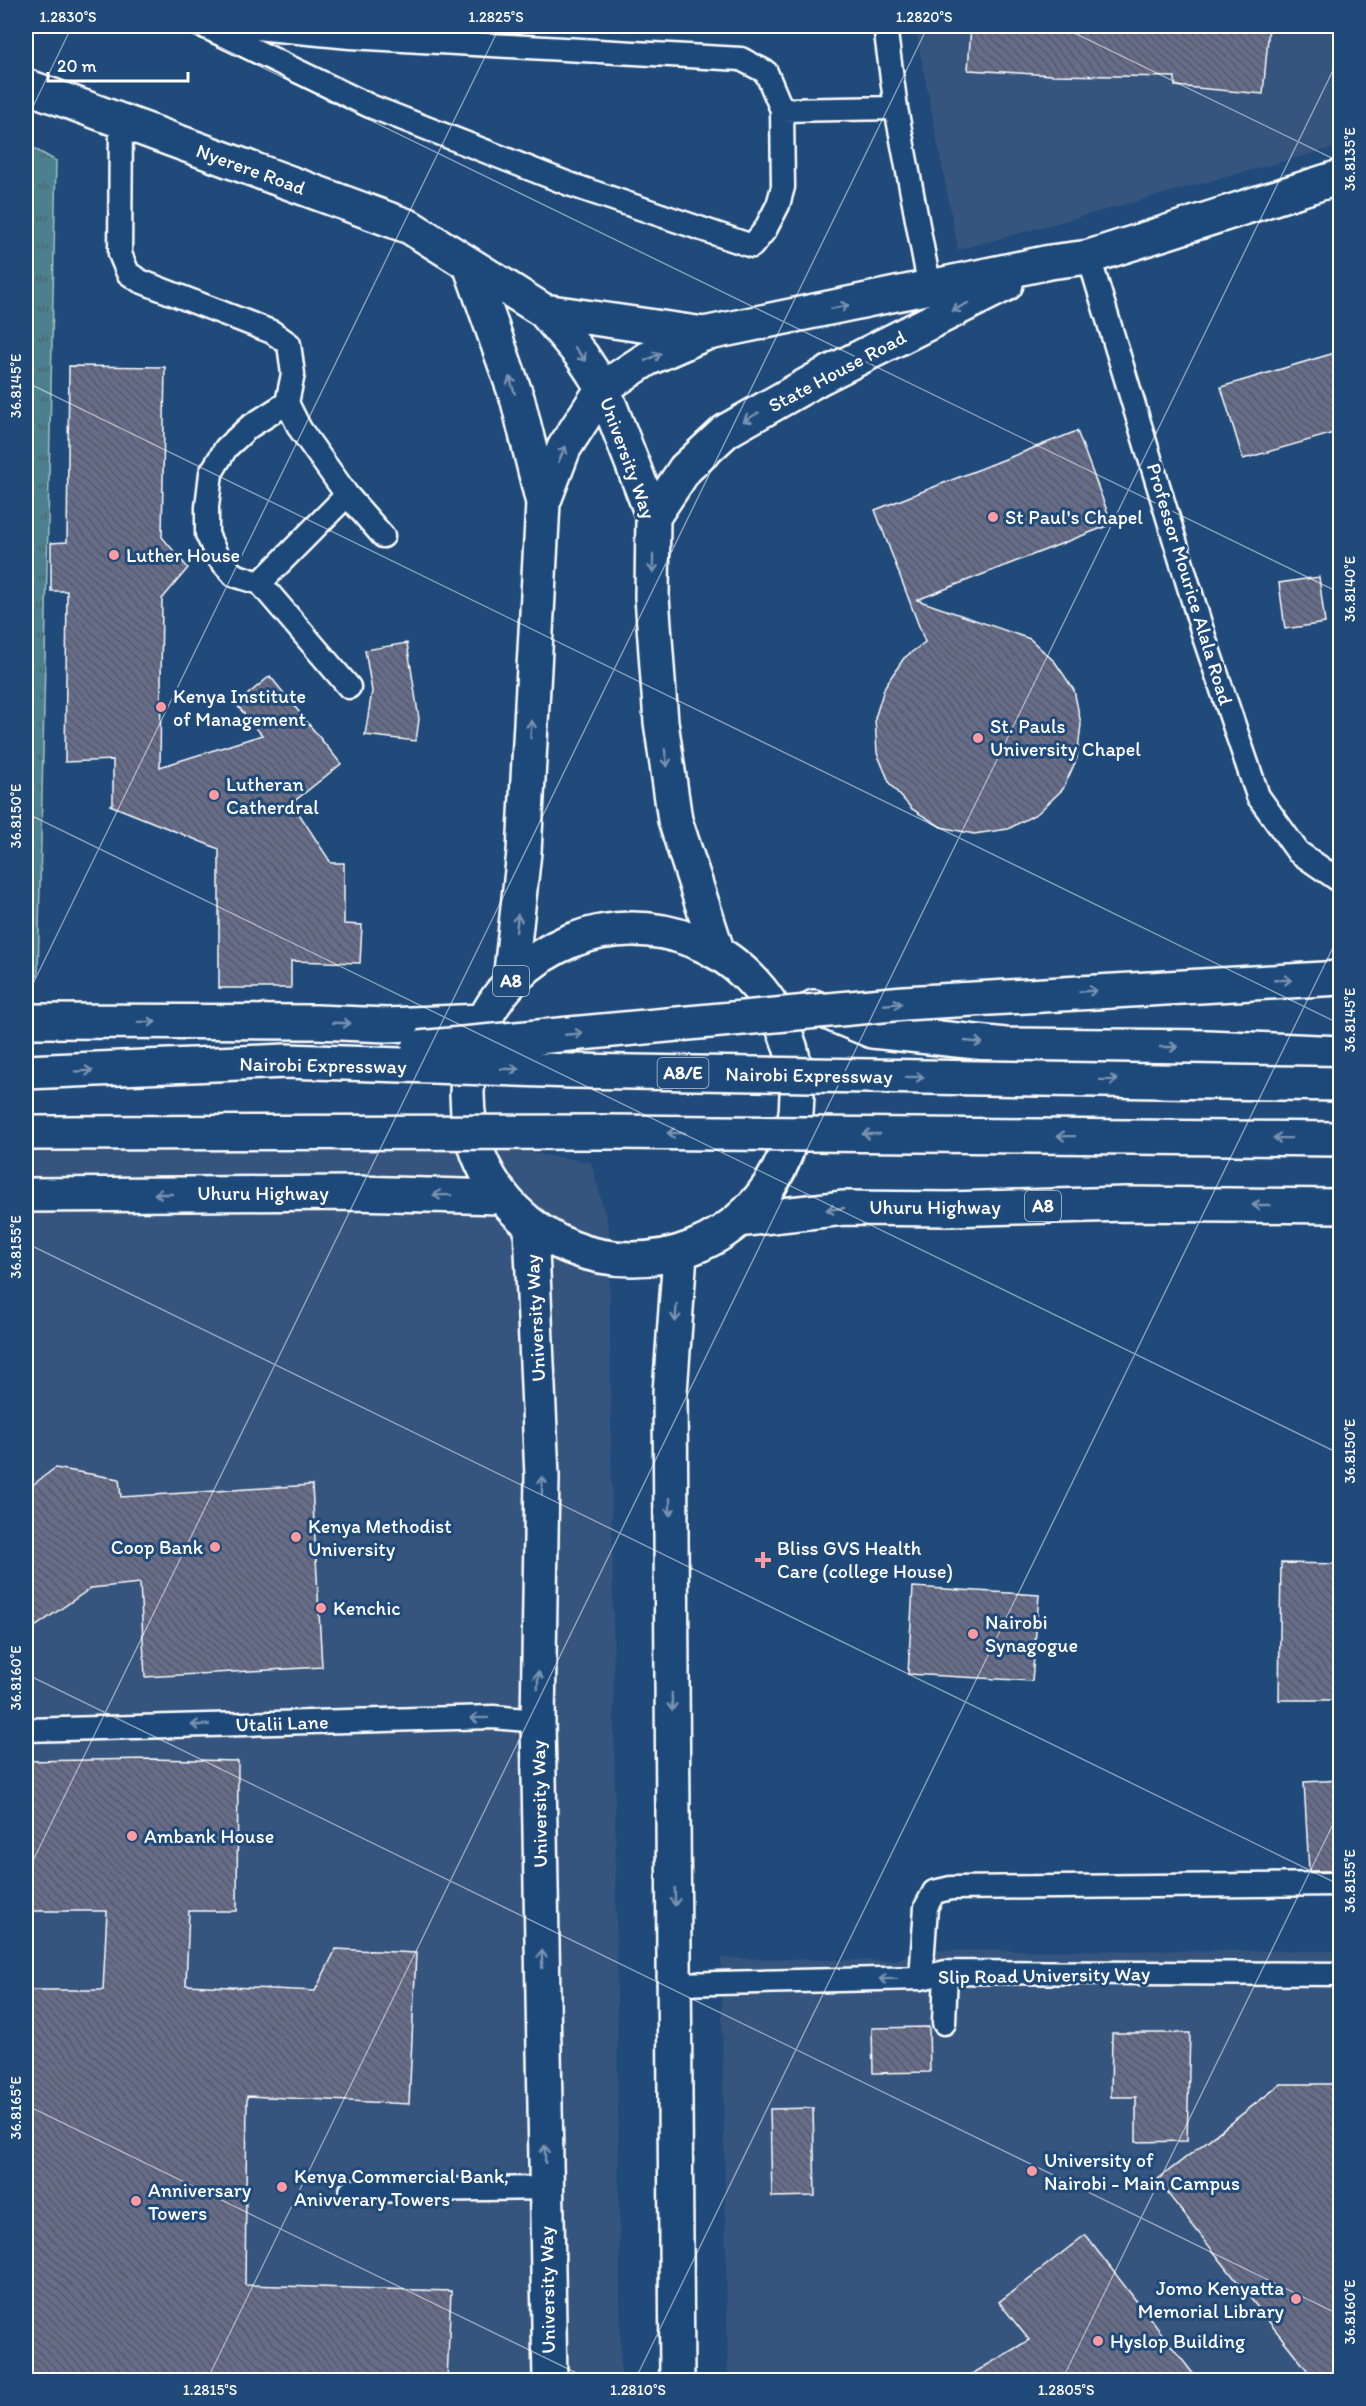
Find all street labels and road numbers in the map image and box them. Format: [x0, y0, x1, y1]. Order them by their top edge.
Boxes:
street label: Nyerere Road [193, 138, 309, 200]
street label: State House Road [764, 325, 910, 417]
street label: University Way [595, 394, 661, 523]
street label: Professor Mourice Alala Road [1142, 460, 1238, 708]
road number: A8 [493, 966, 529, 996]
street label: Nairobi Expressway [239, 1052, 407, 1078]
road number: A8/E [658, 1058, 708, 1088]
street label: Nairobi Expressway [725, 1062, 893, 1088]
street label: Uhuru Highway [197, 1181, 329, 1205]
road number: A8 [1025, 1191, 1061, 1221]
street label: Uhuru Highway [869, 1195, 1001, 1219]
street label: University Way [520, 1253, 550, 1382]
street label: Utalii Lane [235, 1709, 329, 1737]
street label: University Way [526, 1739, 552, 1868]
street label: Slip Road University Way [938, 1961, 1151, 1989]
street label: University Way [534, 2225, 560, 2354]

